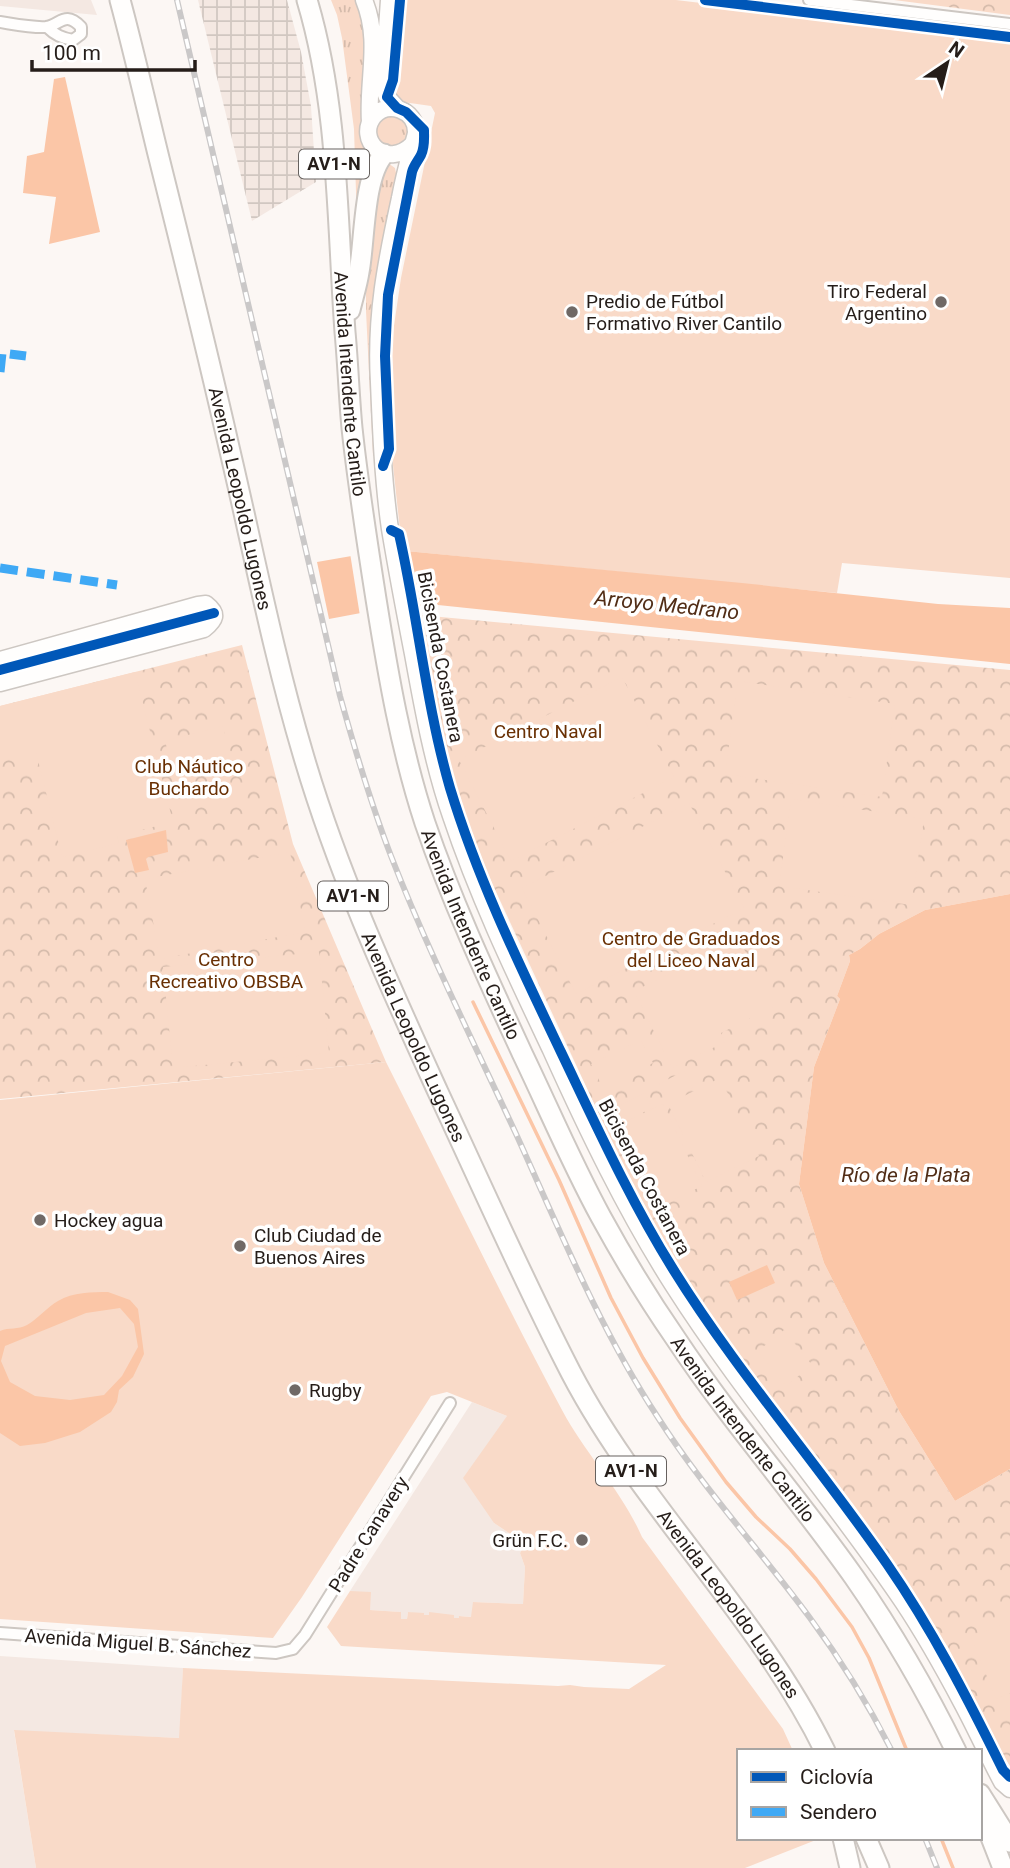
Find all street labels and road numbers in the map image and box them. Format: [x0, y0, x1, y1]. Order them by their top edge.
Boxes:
road number: AV1-N [299, 149, 369, 178]
street label: Avenida Intendente Cantilo [329, 270, 371, 498]
street label: Avenida Leopoldo Lugones [204, 385, 276, 612]
street label: Bicisenda Costanera [413, 570, 468, 745]
street label: Avenida Intendente Cantilo [416, 826, 525, 1043]
road number: AV1-N [318, 882, 388, 911]
street label: Avenida Leopoldo Lugones [356, 929, 471, 1146]
street label: Bicisenda Costanera [594, 1095, 695, 1259]
street label: Avenida Intendente Cantilo [666, 1332, 820, 1527]
road number: AV1-N [596, 1456, 666, 1486]
street label: Padre Canavery [324, 1472, 413, 1596]
street label: Avenida Leopoldo Lugones [652, 1505, 804, 1703]
street label: Avenida Miguel B. Sánchez [24, 1624, 252, 1663]

